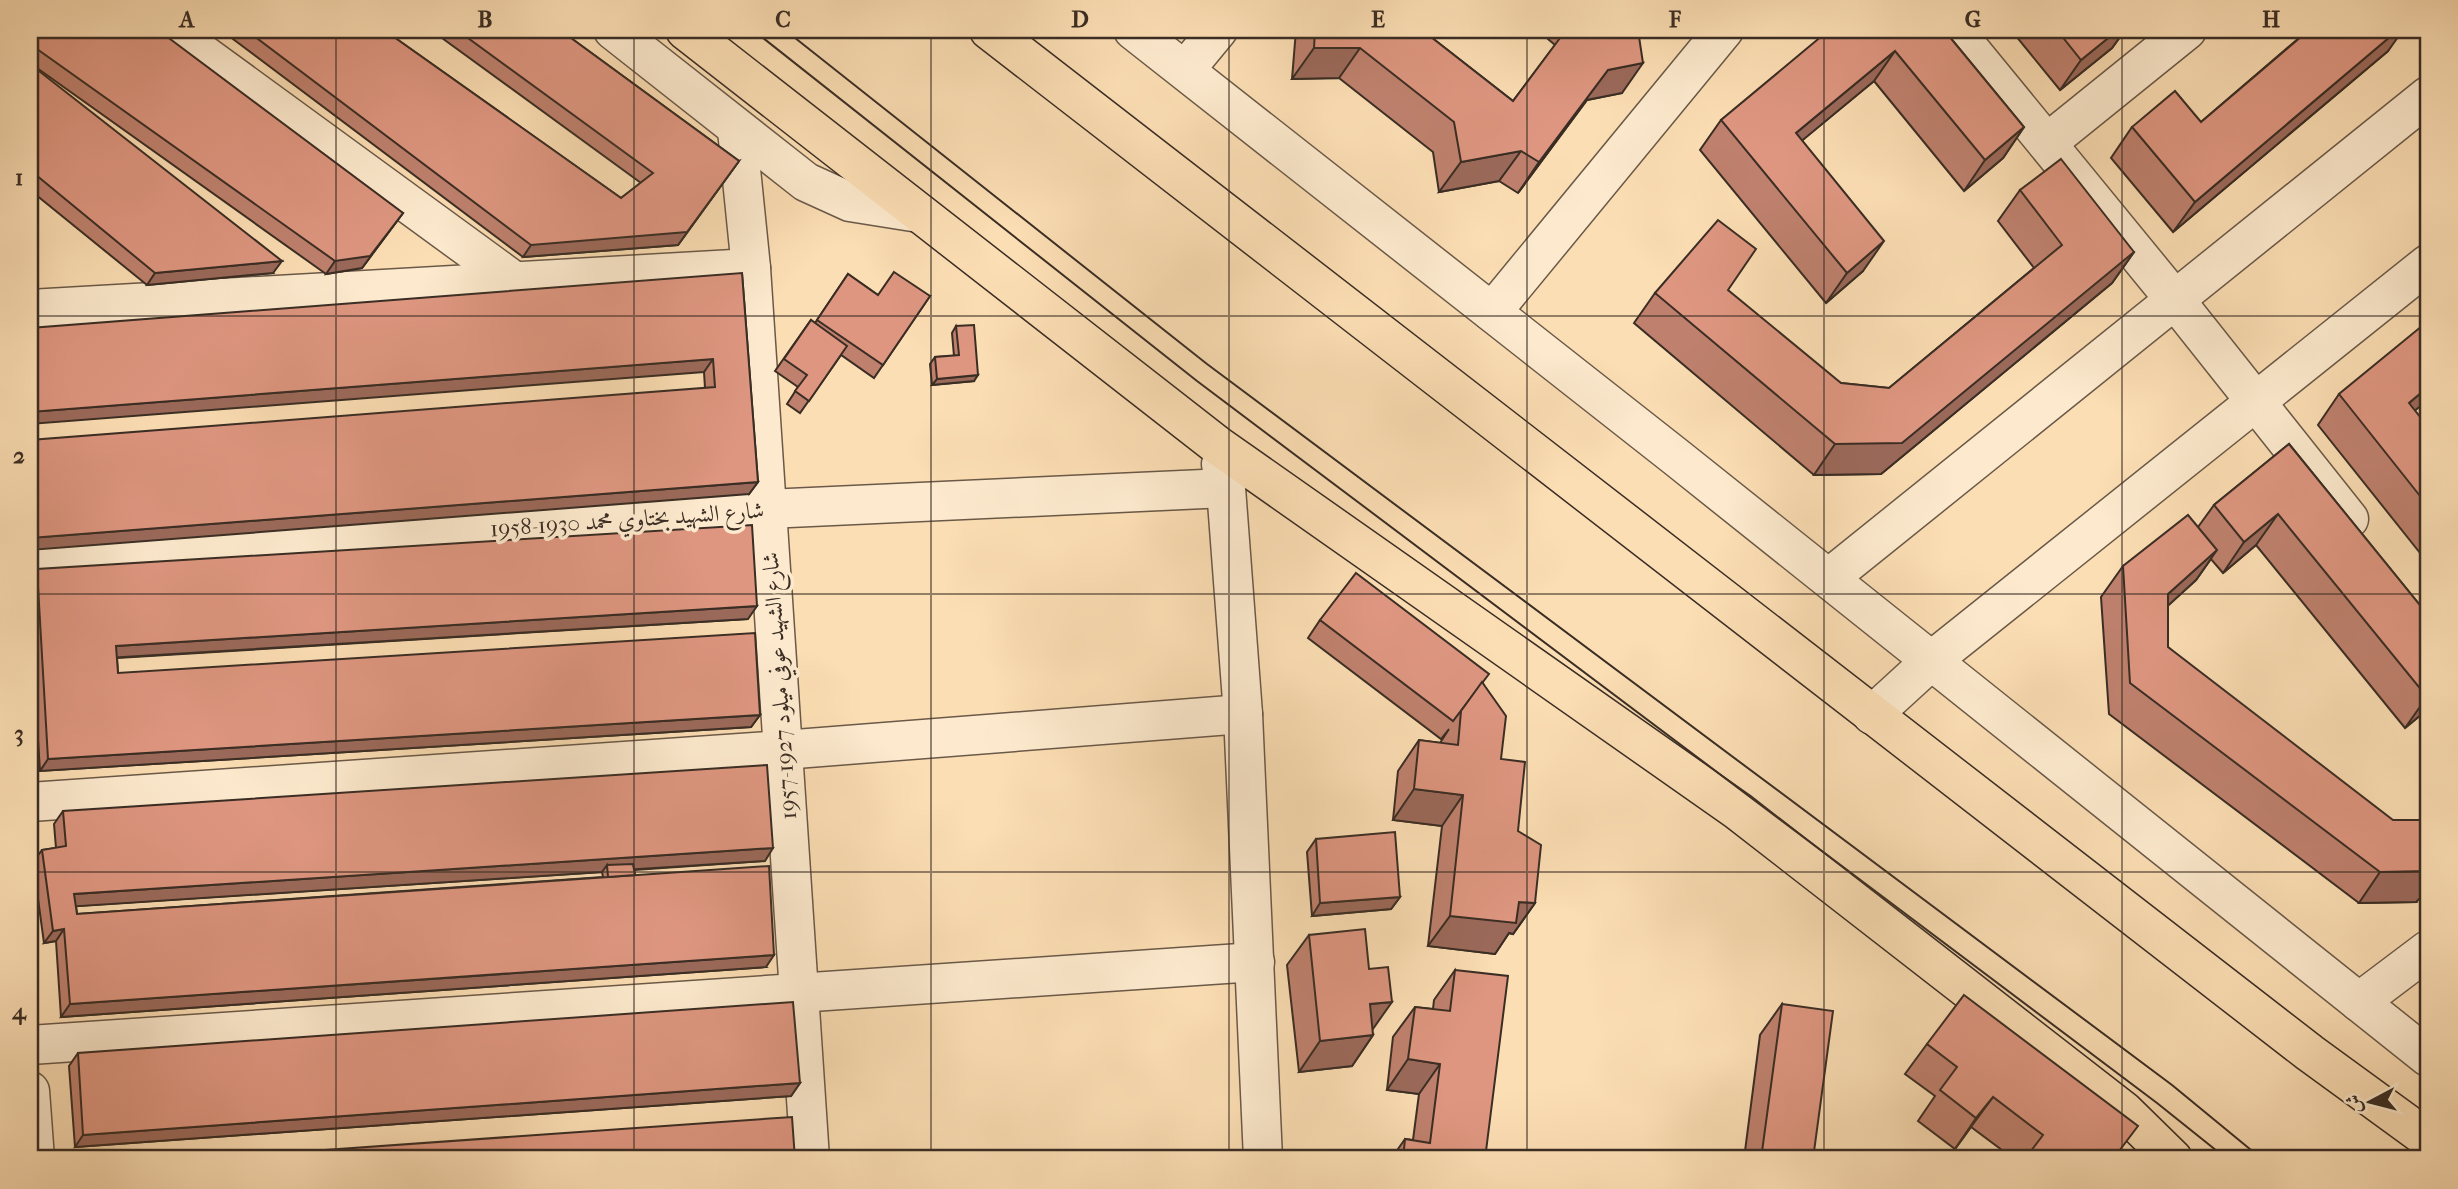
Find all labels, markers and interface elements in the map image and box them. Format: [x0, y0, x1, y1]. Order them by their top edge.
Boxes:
text: A [178, 6, 196, 33]
text: B [478, 6, 493, 33]
text: C [775, 6, 791, 33]
text: D [1071, 6, 1089, 33]
text: E [1371, 6, 1385, 33]
text: F [1668, 6, 1682, 33]
text: G [1965, 6, 1981, 33]
text: H [2262, 6, 2280, 33]
text: 1 [15, 164, 23, 191]
text: 2 [13, 442, 25, 469]
street label: شارع الشهيد بختاوي محمد 1930-1958 [489, 496, 765, 549]
street label: شارع الشهيد عوفي ميلود 1927-1957 [757, 551, 808, 821]
text: 3 [14, 720, 24, 747]
text: 4 [11, 998, 27, 1025]
north arrow [2336, 1066, 2406, 1136]
text: ش [2342, 1093, 2366, 1115]

